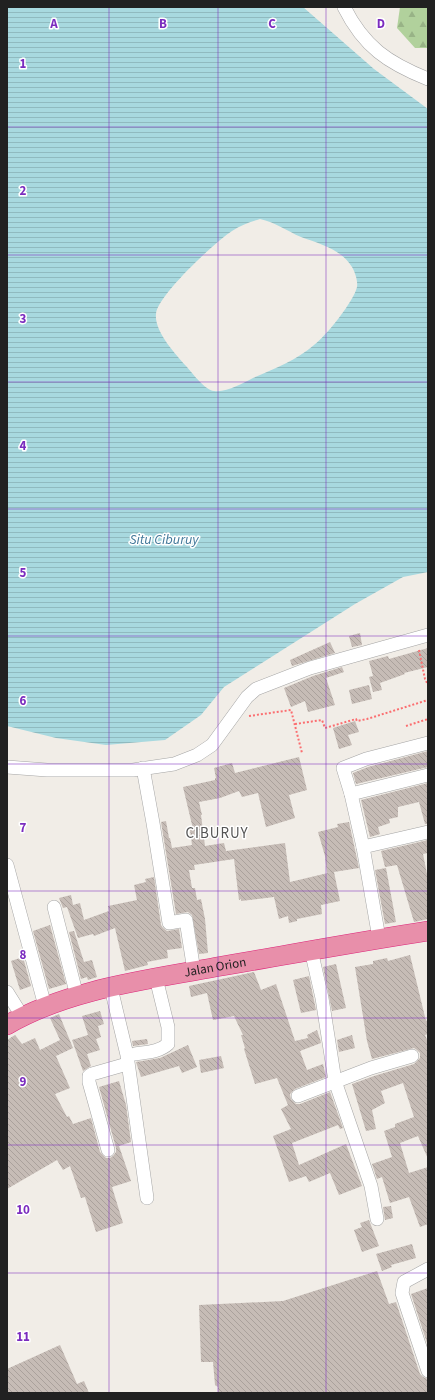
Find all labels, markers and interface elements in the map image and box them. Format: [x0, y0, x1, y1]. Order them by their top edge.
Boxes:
text: A [49, 15, 58, 33]
text: B [159, 15, 167, 33]
text: C [268, 15, 276, 33]
text: D [377, 15, 385, 33]
text: 1 [20, 55, 27, 73]
text: 2 [20, 182, 27, 200]
text: 3 [20, 310, 27, 328]
text: 4 [20, 437, 27, 455]
water label: Situ Ciburuy [129, 530, 199, 550]
text: 5 [20, 564, 27, 582]
text: 6 [20, 692, 27, 710]
text: 7 [20, 819, 27, 837]
district label: CIBURUY [185, 823, 249, 844]
text: 8 [20, 946, 27, 964]
street label: Jalan Orion [183, 953, 248, 982]
text: 9 [20, 1073, 27, 1091]
text: 10 [16, 1201, 30, 1219]
text: 11 [16, 1328, 30, 1346]

